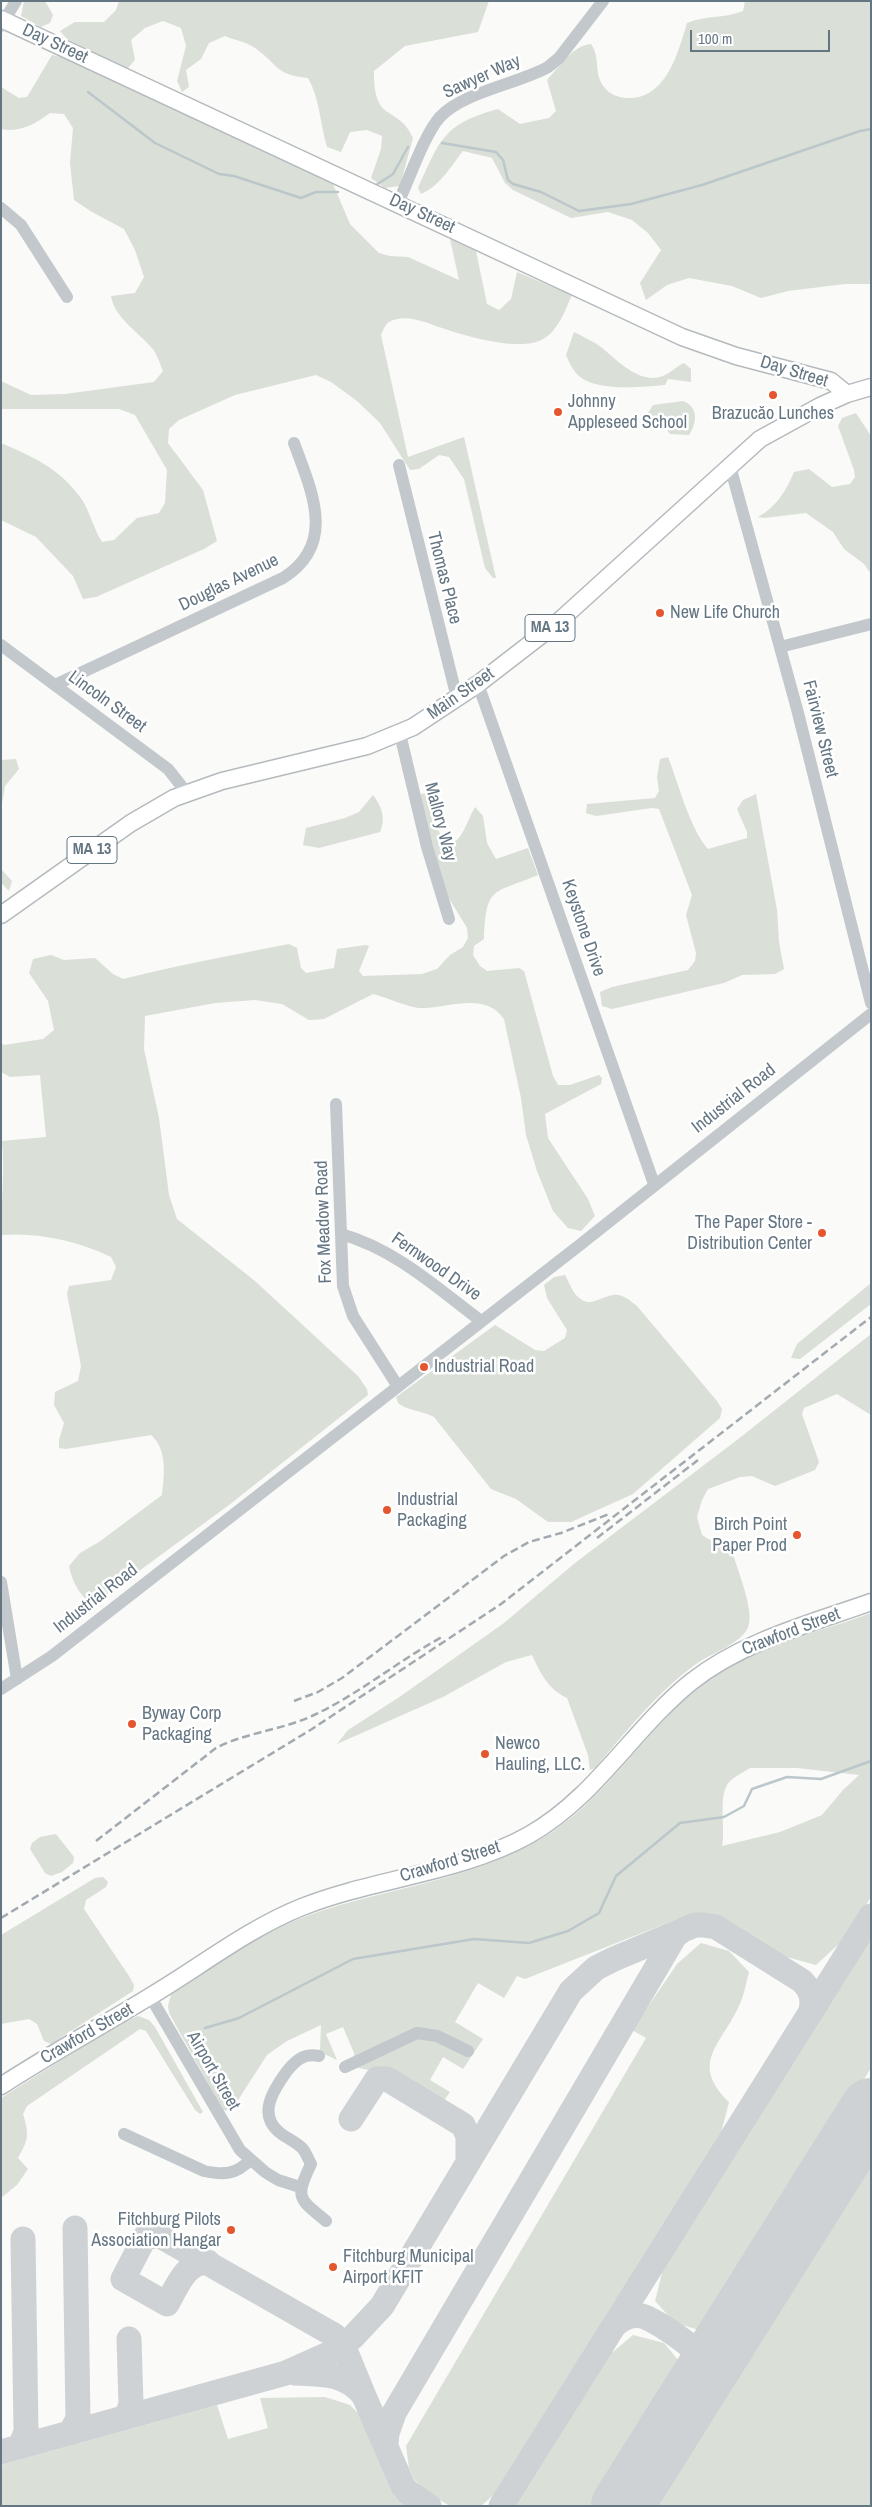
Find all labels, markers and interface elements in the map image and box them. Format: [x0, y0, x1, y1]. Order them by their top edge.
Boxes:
street label: Day Street [19, 19, 91, 69]
scale bar [692, 20, 832, 52]
text: 100 m [698, 28, 732, 49]
street label: Sawyer Way [440, 50, 524, 104]
street label: Day Street [386, 189, 458, 239]
street label: Day Street [757, 351, 831, 393]
marker: Brazucăo Lunches [767, 389, 779, 401]
place label: Johnny Appleseed School [568, 391, 687, 434]
place label: Brazucăo Lunches [712, 403, 834, 425]
marker: Johnny Appleseed School [552, 406, 564, 418]
street label: Thomas Place [422, 530, 466, 626]
street label: Douglas Avenue [176, 550, 282, 616]
place label: New Life Church [670, 602, 780, 624]
marker: New Life Church [654, 607, 666, 619]
road number: MA 13 [525, 614, 575, 641]
street label: Main Street [424, 663, 498, 725]
street label: Lincoln Street [64, 666, 150, 738]
street label: Fairview Street [798, 678, 842, 780]
street label: Mallory Way [419, 780, 461, 864]
road number: MA 13 [67, 836, 117, 864]
street label: Keystone Drive [556, 877, 610, 979]
street label: Industrial Road [688, 1060, 780, 1138]
street label: Fox Meadow Road [311, 1160, 337, 1284]
place label: The Paper Store - Distribution Center [687, 1212, 812, 1254]
marker: The Paper Store - Distribution Center [816, 1227, 828, 1239]
street label: Fernwood Drive [387, 1228, 485, 1306]
place label: Industrial Road [434, 1356, 534, 1378]
marker: Industrial Road [418, 1361, 430, 1373]
place label: Industrial Packaging [397, 1489, 467, 1532]
marker: Industrial Packaging [381, 1504, 393, 1516]
place label: Birch Point Paper Prod [712, 1514, 787, 1556]
marker: Birch Point Paper Prod [791, 1529, 803, 1541]
street label: Industrial Road [50, 1560, 142, 1638]
street label: Crawford Street [739, 1603, 843, 1661]
place label: Byway Corp Packaging [142, 1703, 222, 1746]
marker: Byway Corp Packaging [126, 1718, 138, 1730]
place label: Newco Hauling, LLC. [495, 1733, 585, 1776]
marker: Newco Hauling, LLC. [479, 1748, 491, 1760]
street label: Crawford Street [397, 1837, 503, 1887]
street label: Crawford Street [37, 1999, 137, 2069]
street label: Airport Street [182, 2028, 244, 2114]
place label: Fitchburg Pilots Association Hangar [91, 2209, 221, 2252]
marker: Fitchburg Pilots Association Hangar [225, 2224, 237, 2236]
place label: Fitchburg Municipal Airport KFIT [343, 2246, 473, 2288]
marker: Fitchburg Municipal Airport KFIT [327, 2261, 339, 2273]

